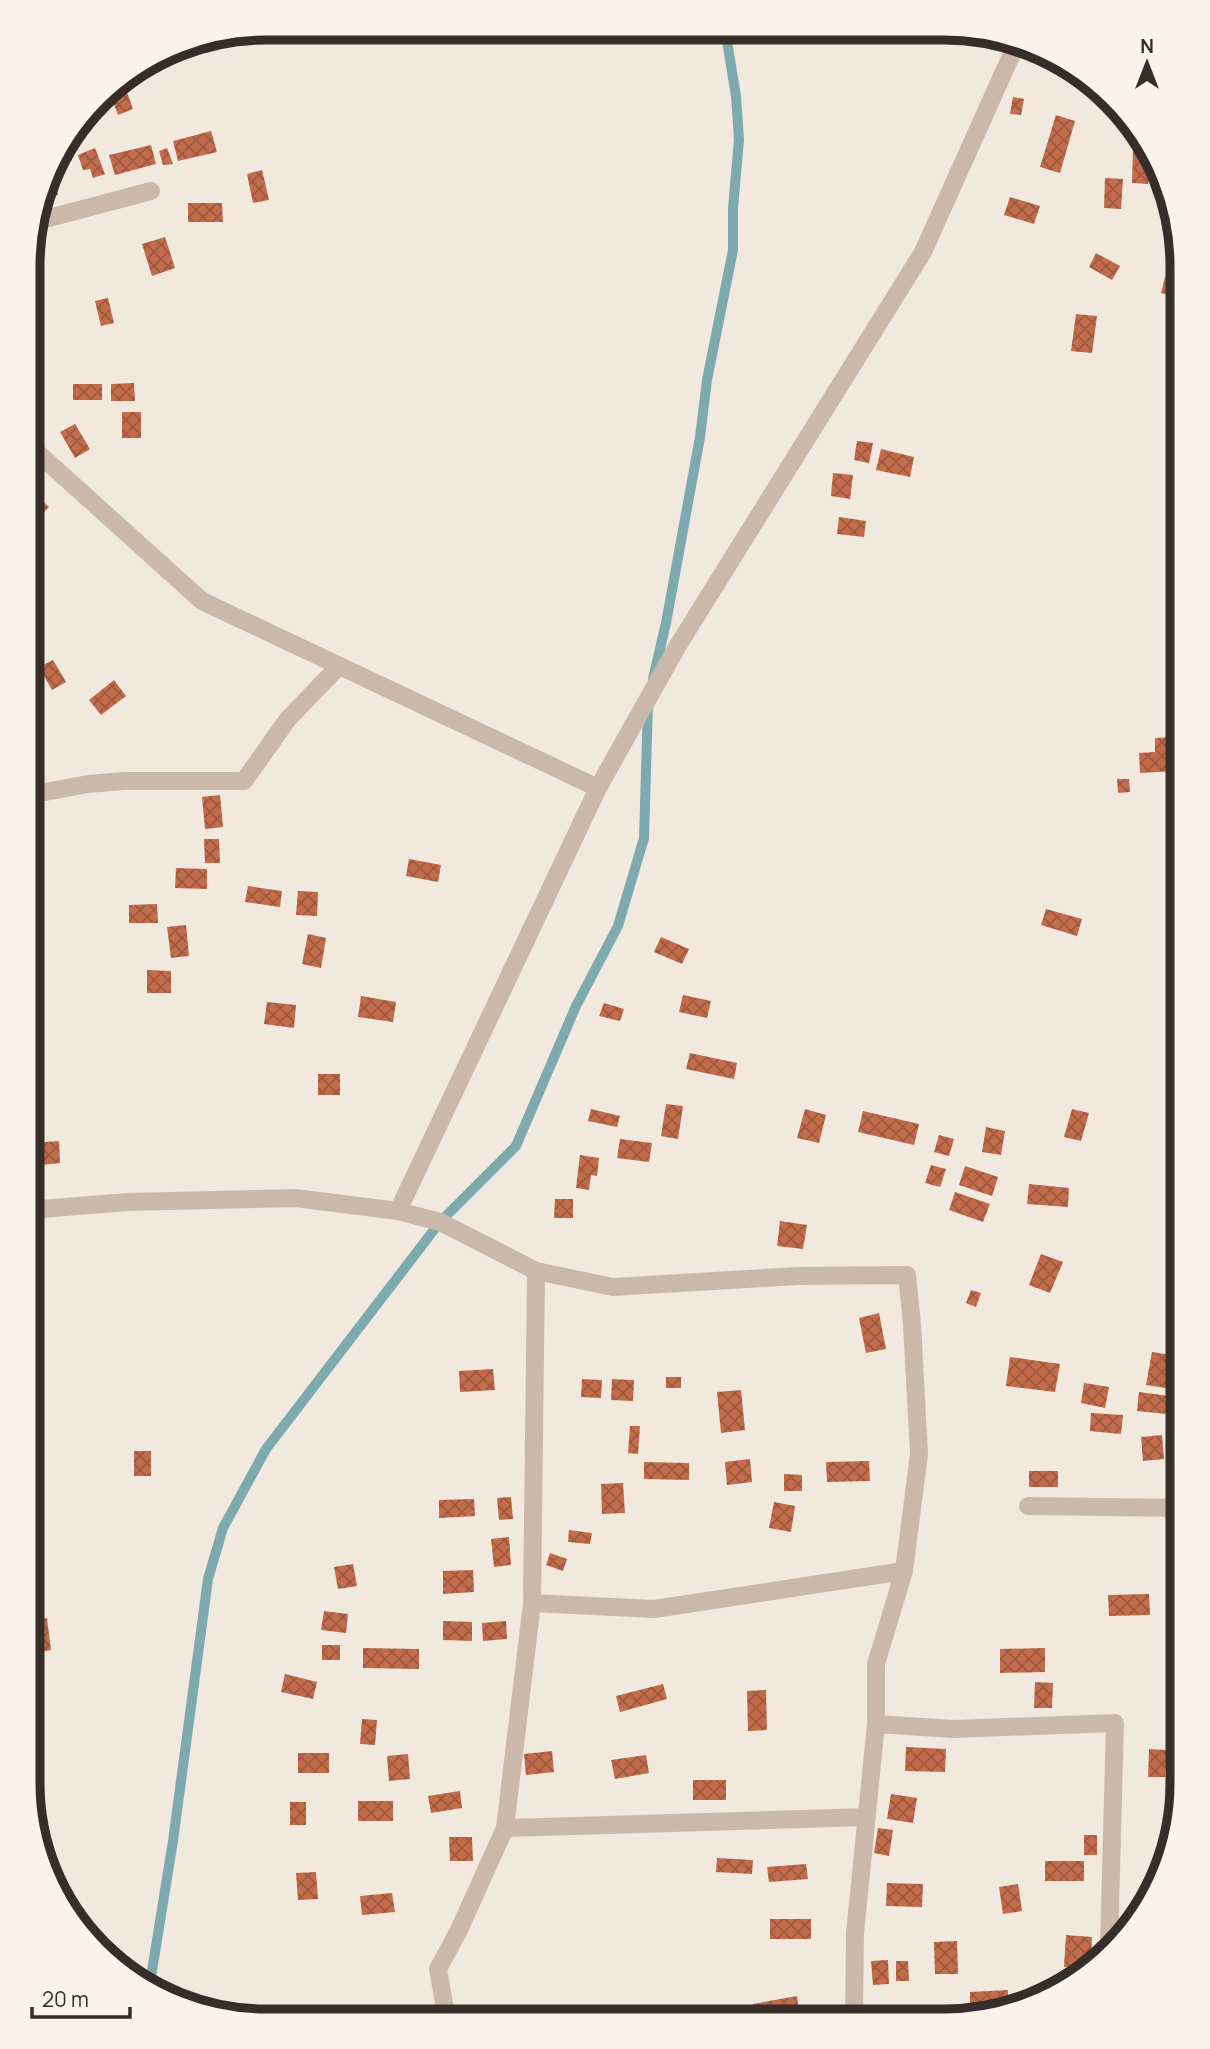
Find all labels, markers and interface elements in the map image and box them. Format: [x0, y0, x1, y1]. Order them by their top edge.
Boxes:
north arrow [1112, 28, 1182, 98]
text: N [1140, 33, 1154, 59]
scale bar [32, 1976, 130, 2020]
text: 20 m [42, 1985, 89, 2013]

